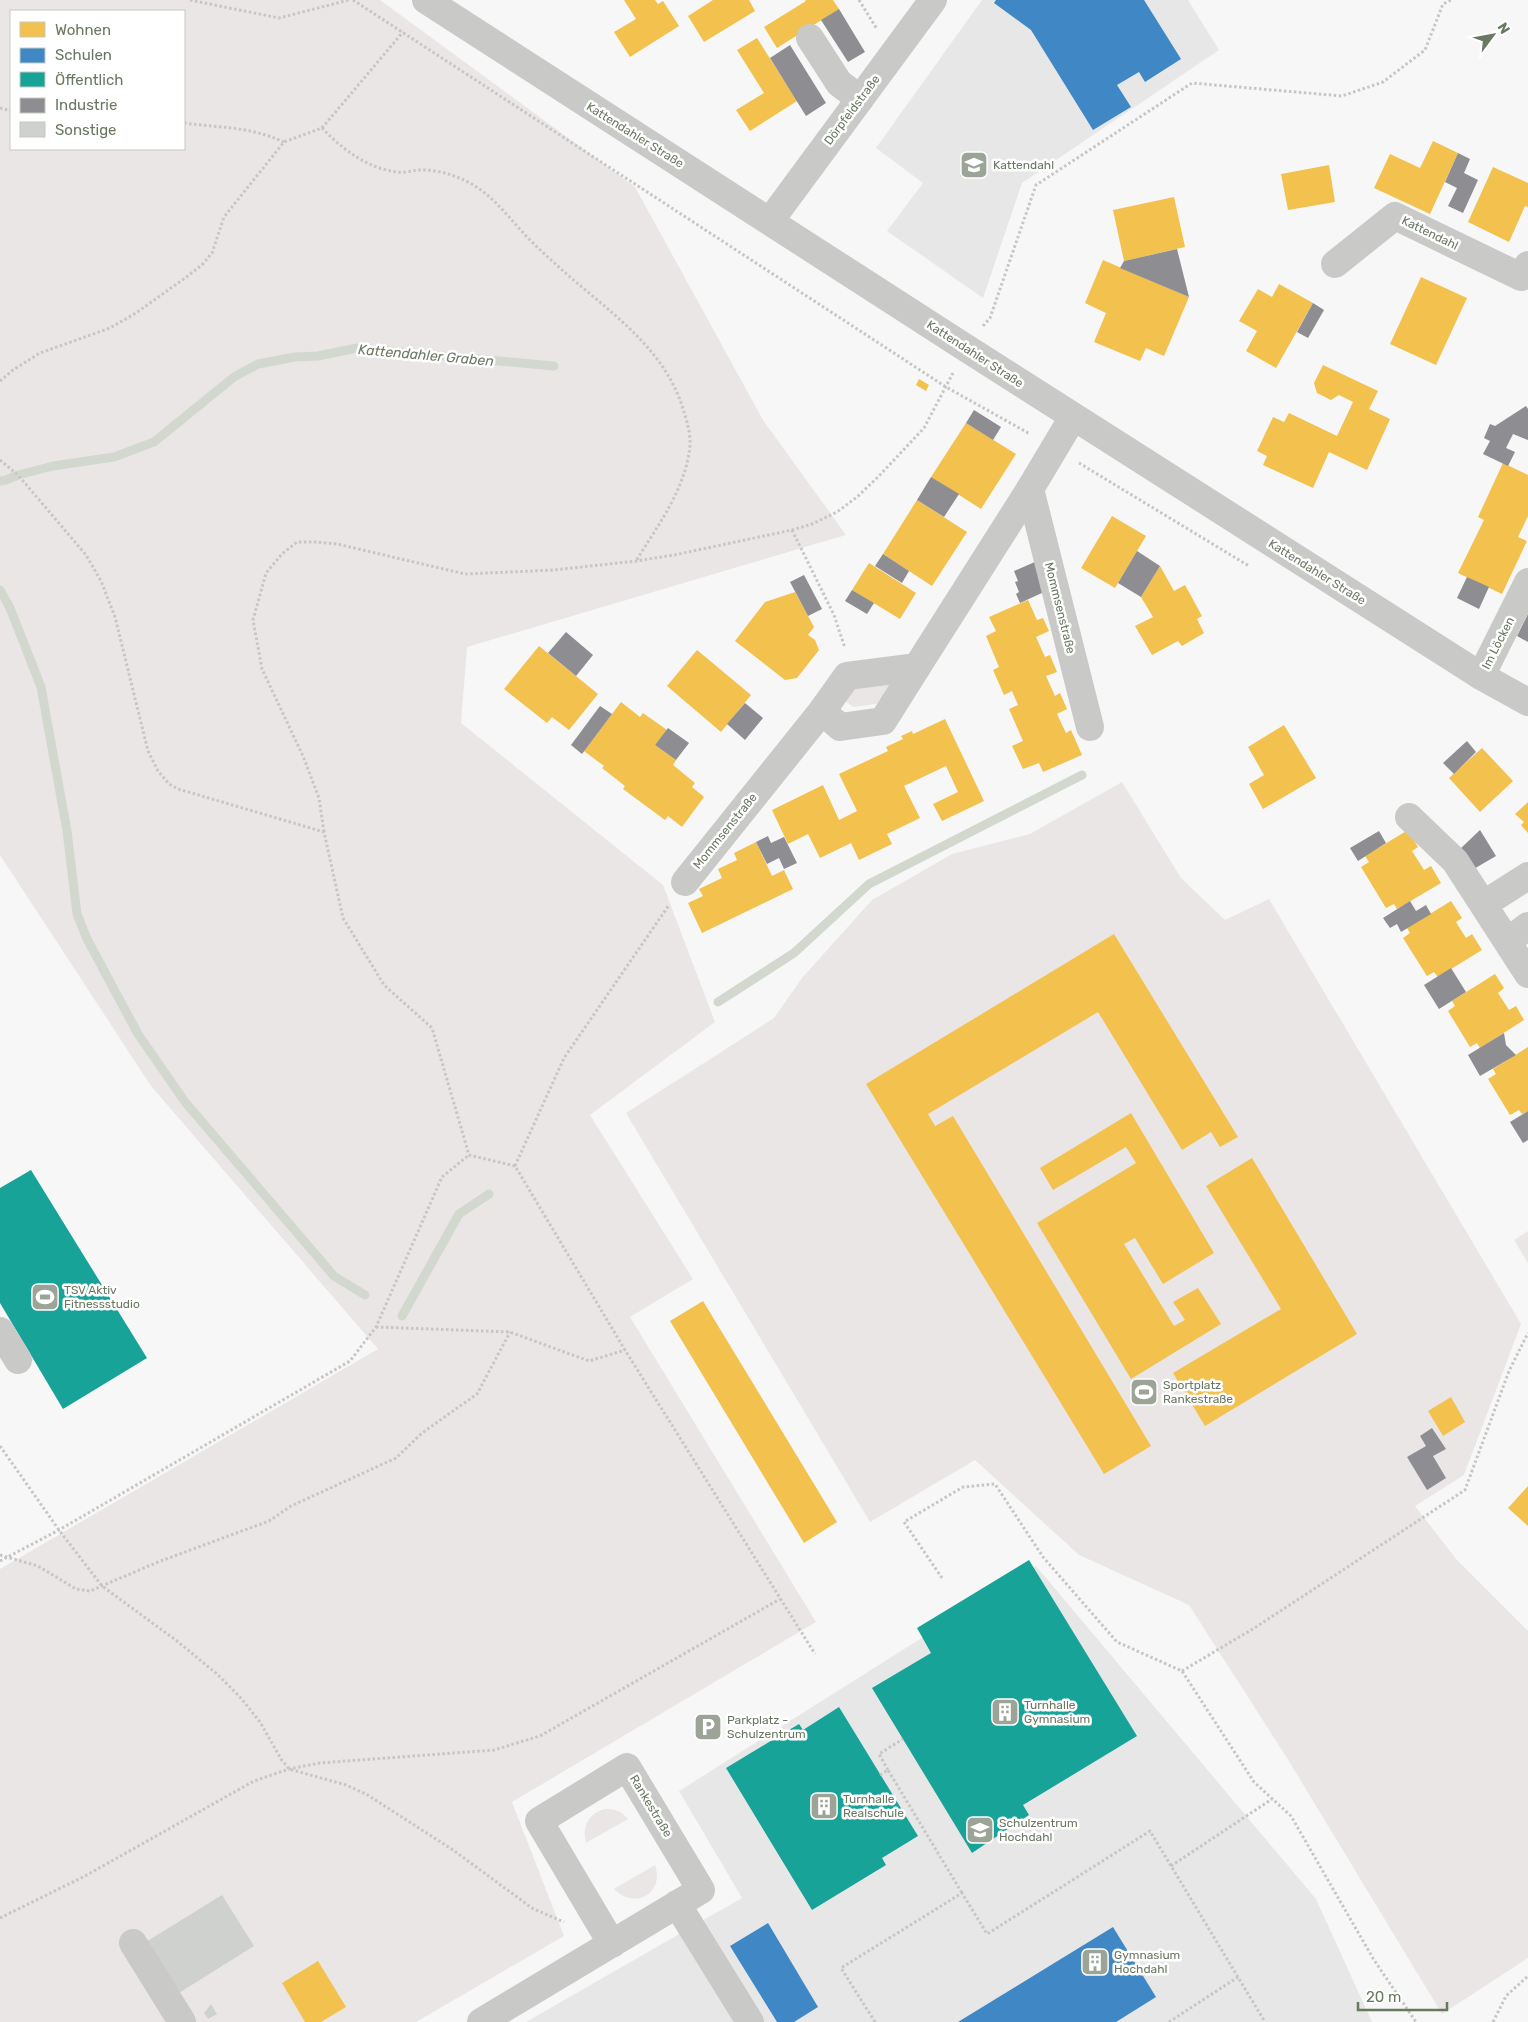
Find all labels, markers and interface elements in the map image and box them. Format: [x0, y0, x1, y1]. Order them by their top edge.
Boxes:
legend [10, 10, 185, 150]
north arrow [1468, 10, 1518, 60]
text: N [1494, 20, 1513, 37]
text: Wohnen [55, 21, 111, 39]
text: Schulen [55, 46, 112, 64]
text: Öffentlich [55, 71, 123, 89]
street label: Dörpfeldstraße [821, 72, 883, 148]
text: Industrie [55, 96, 117, 114]
street label: Kattendahler Straße [584, 99, 686, 171]
text: Sonstige [55, 121, 117, 139]
school or university icon: Kattendahl [959, 150, 989, 180]
place label: Kattendahl [993, 158, 1054, 172]
street label: Kattendahl [1399, 213, 1461, 253]
street label: Kattendahler Straße [924, 318, 1026, 391]
water label: Kattendahler Graben [357, 341, 494, 370]
street label: Kattendahler Straße [1266, 536, 1368, 608]
street label: Mommsenstraße [1042, 561, 1078, 655]
street label: Im Löcken [1479, 614, 1517, 672]
street label: Mommsenstraße [690, 790, 760, 872]
sports icon: TSV Aktiv Fitnessstudio [30, 1282, 60, 1312]
place label: TSV Aktiv Fitnessstudio [64, 1283, 140, 1311]
sports icon: Sportplatz Rankestraße [1129, 1377, 1159, 1407]
place label: Sportplatz Rankestraße [1163, 1378, 1233, 1406]
building icon: Turnhalle Gymnasium [990, 1697, 1020, 1727]
place label: Turnhalle Gymnasium [1024, 1698, 1090, 1726]
parking icon: Parkplatz - Schulzentrum [693, 1712, 723, 1742]
place label: Parkplatz - Schulzentrum [727, 1713, 806, 1741]
street label: Rankestraße [627, 1772, 675, 1840]
building icon: Turnhalle Realschule [809, 1791, 839, 1821]
place label: Turnhalle Realschule [843, 1792, 904, 1820]
school or university icon: Schulzentrum Hochdahl [965, 1815, 995, 1845]
place label: Schulzentrum Hochdahl [999, 1816, 1078, 1844]
building icon: Gymnasium Hochdahl [1080, 1947, 1110, 1977]
place label: Gymnasium Hochdahl [1114, 1948, 1180, 1976]
scale bar [1358, 1980, 1447, 2012]
text: 20 m [1366, 1988, 1401, 2006]

